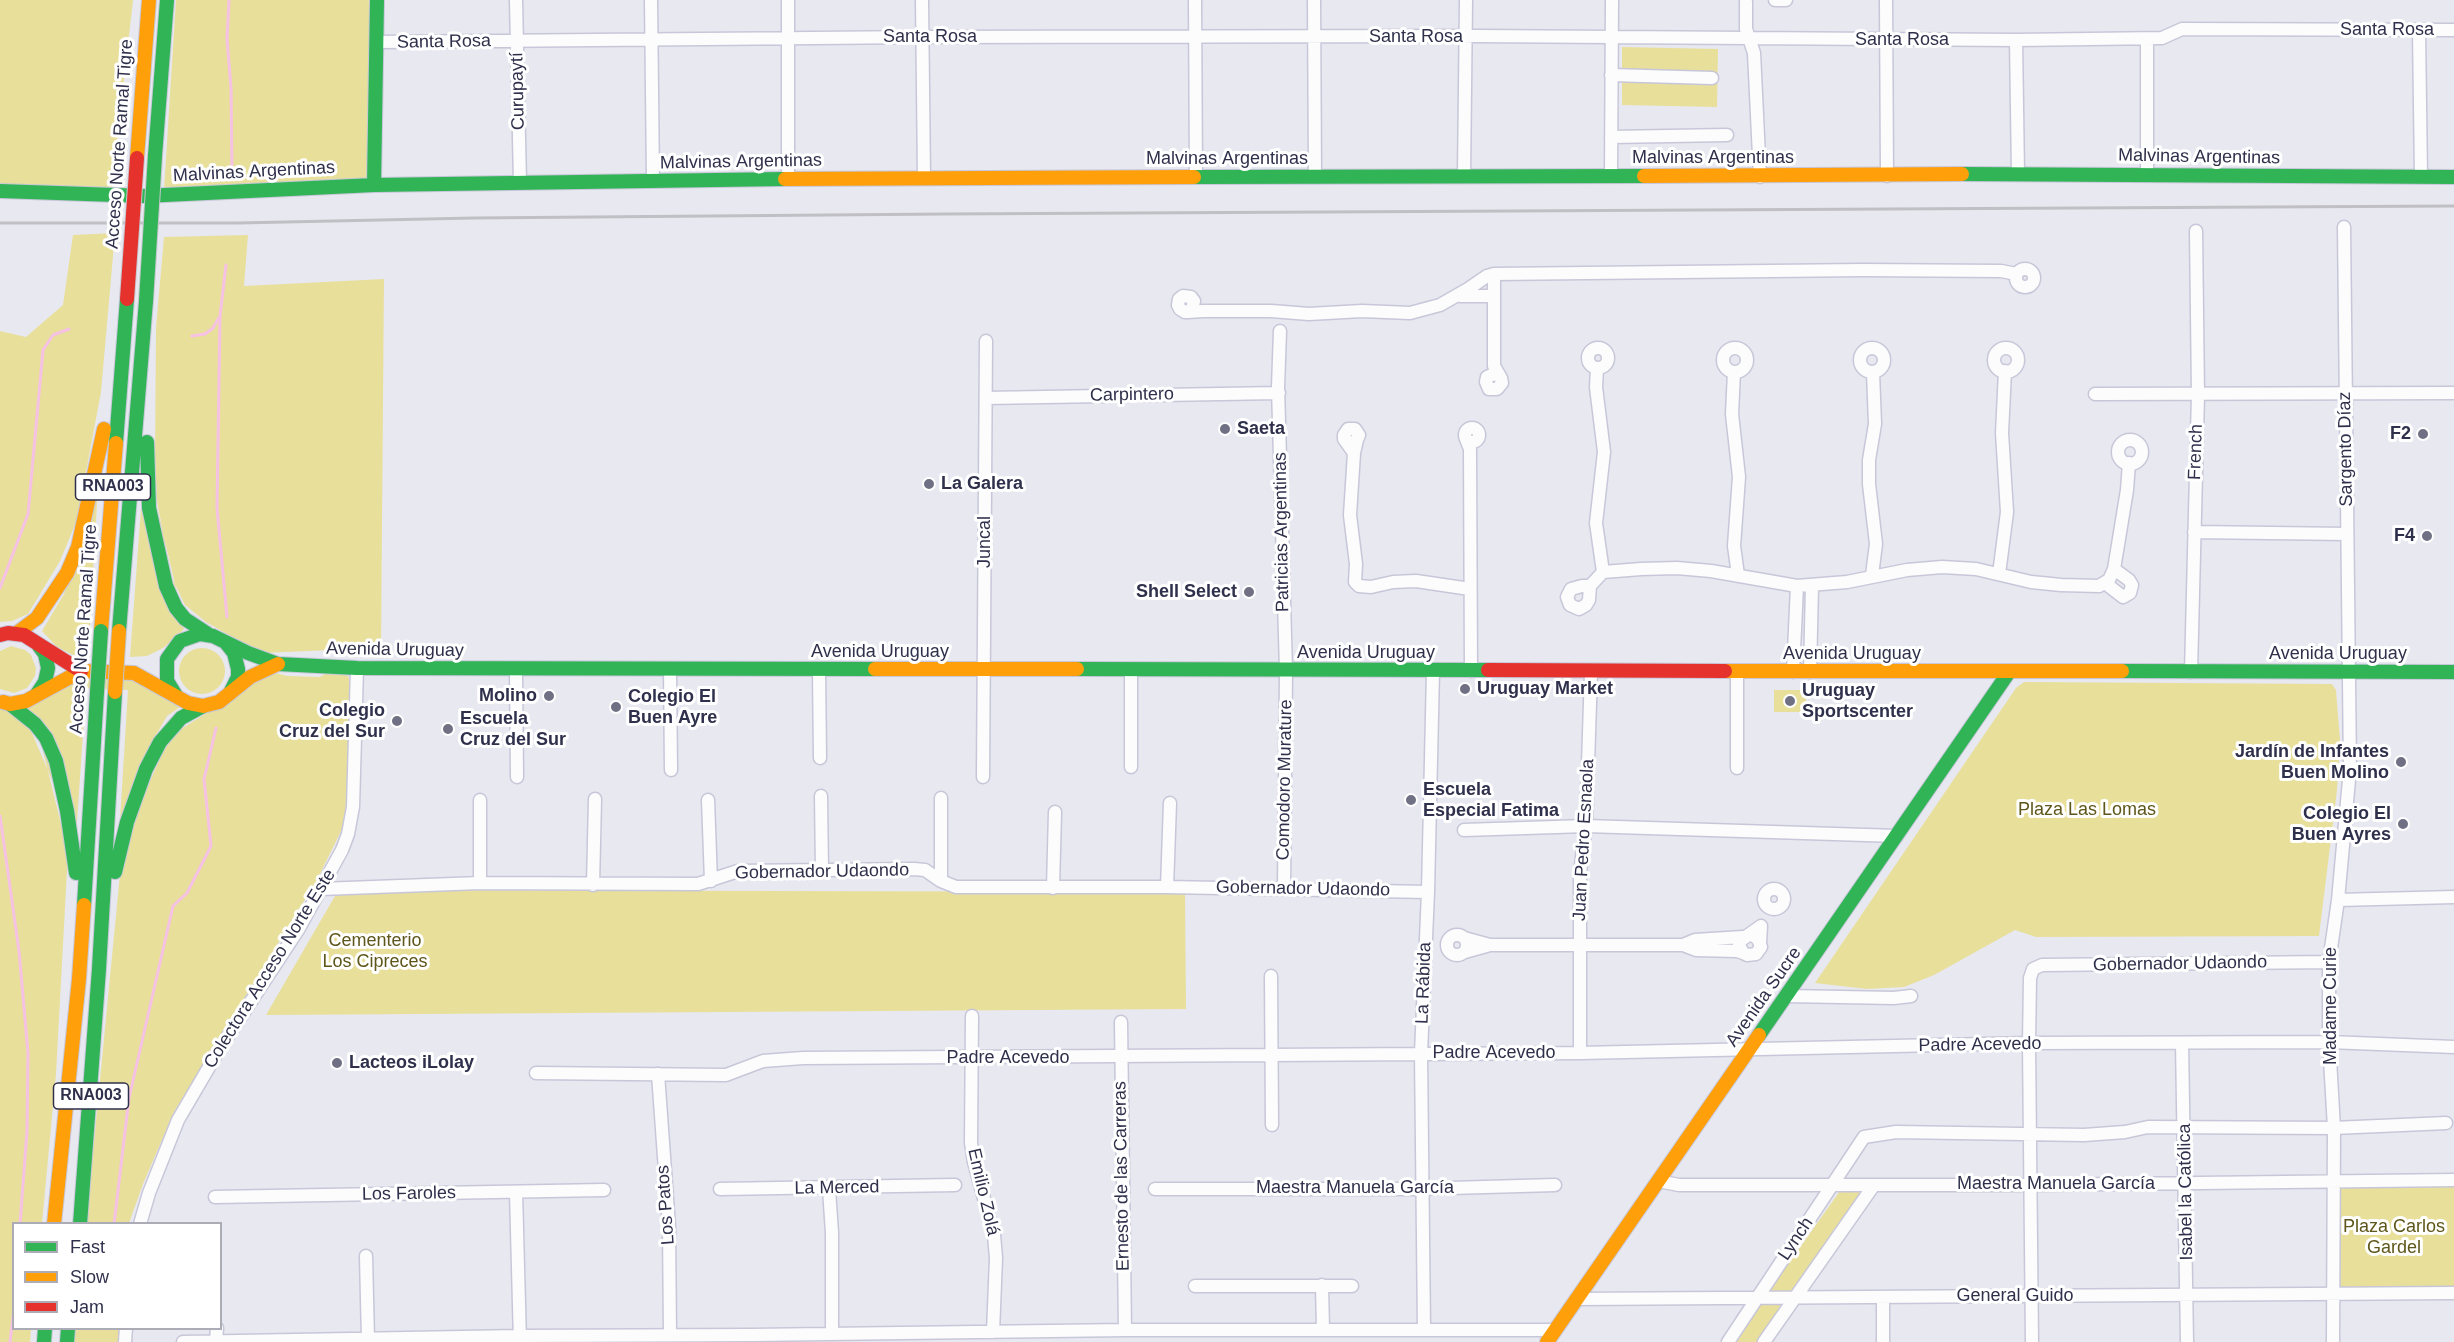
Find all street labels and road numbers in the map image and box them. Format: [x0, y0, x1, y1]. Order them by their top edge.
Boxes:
street label: Santa Rosa [2340, 19, 2434, 41]
street label: Santa Rosa [883, 26, 977, 48]
street label: Santa Rosa [1369, 26, 1463, 48]
street label: Santa Rosa [1855, 29, 1949, 51]
street label: Santa Rosa [397, 30, 491, 54]
street label: Acceso Norte Ramal Tigre [102, 38, 138, 250]
street label: Curupaytí [507, 52, 529, 130]
street label: Malvinas Argentinas [2118, 145, 2280, 169]
street label: Malvinas Argentinas [1632, 147, 1794, 169]
street label: Malvinas Argentinas [1146, 148, 1308, 170]
street label: Malvinas Argentinas [660, 150, 822, 174]
street label: Malvinas Argentinas [173, 157, 335, 187]
street label: Carpintero [1090, 383, 1174, 407]
street label: Sargento Díaz [2334, 391, 2358, 507]
street label: French [2184, 424, 2208, 480]
street label: Patricias Argentinas [1270, 452, 1294, 612]
road number: RNA003 [76, 474, 150, 500]
street label: Juncal [974, 516, 996, 568]
street label: Acceso Norte Ramal Tigre [66, 523, 102, 735]
street label: Avenida Uruguay [326, 638, 464, 662]
street label: Avenida Uruguay [811, 641, 949, 663]
street label: Avenida Uruguay [1297, 642, 1435, 664]
street label: Avenida Uruguay [1783, 643, 1921, 665]
street label: Avenida Uruguay [2269, 643, 2407, 665]
street label: Comodoro Murature [1273, 699, 1297, 861]
street label: Juan Pedro Esnaola [1569, 758, 1599, 922]
street label: Gobernador Udaondo [735, 860, 909, 884]
street label: Colectora Acceso Norte Este [200, 865, 340, 1073]
street label: Gobernador Udaondo [1216, 877, 1390, 901]
street label: La Rábida [1412, 942, 1436, 1024]
street label: Avenida Sucre [1722, 943, 1806, 1051]
street label: Madame Curie [2320, 947, 2342, 1065]
street label: Gobernador Udaondo [2093, 952, 2267, 976]
street label: Padre Acevedo [1918, 1033, 2042, 1057]
street label: Padre Acevedo [1432, 1042, 1556, 1064]
street label: Padre Acevedo [946, 1047, 1070, 1069]
street label: Ernesto de las Carreras [1110, 1081, 1134, 1271]
road number: RNA003 [54, 1083, 128, 1109]
street label: Isabel la Católica [2174, 1123, 2198, 1261]
street label: Emilio Zolá [962, 1146, 1004, 1238]
street label: Los Patos [652, 1164, 680, 1246]
street label: Maestra Manuela García [1957, 1173, 2155, 1195]
street label: La Merced [794, 1176, 880, 1200]
street label: Maestra Manuela García [1256, 1177, 1454, 1199]
street label: Los Faroles [362, 1182, 456, 1206]
street label: Lynch [1774, 1213, 1818, 1265]
street label: General Guido [1956, 1285, 2074, 1307]

